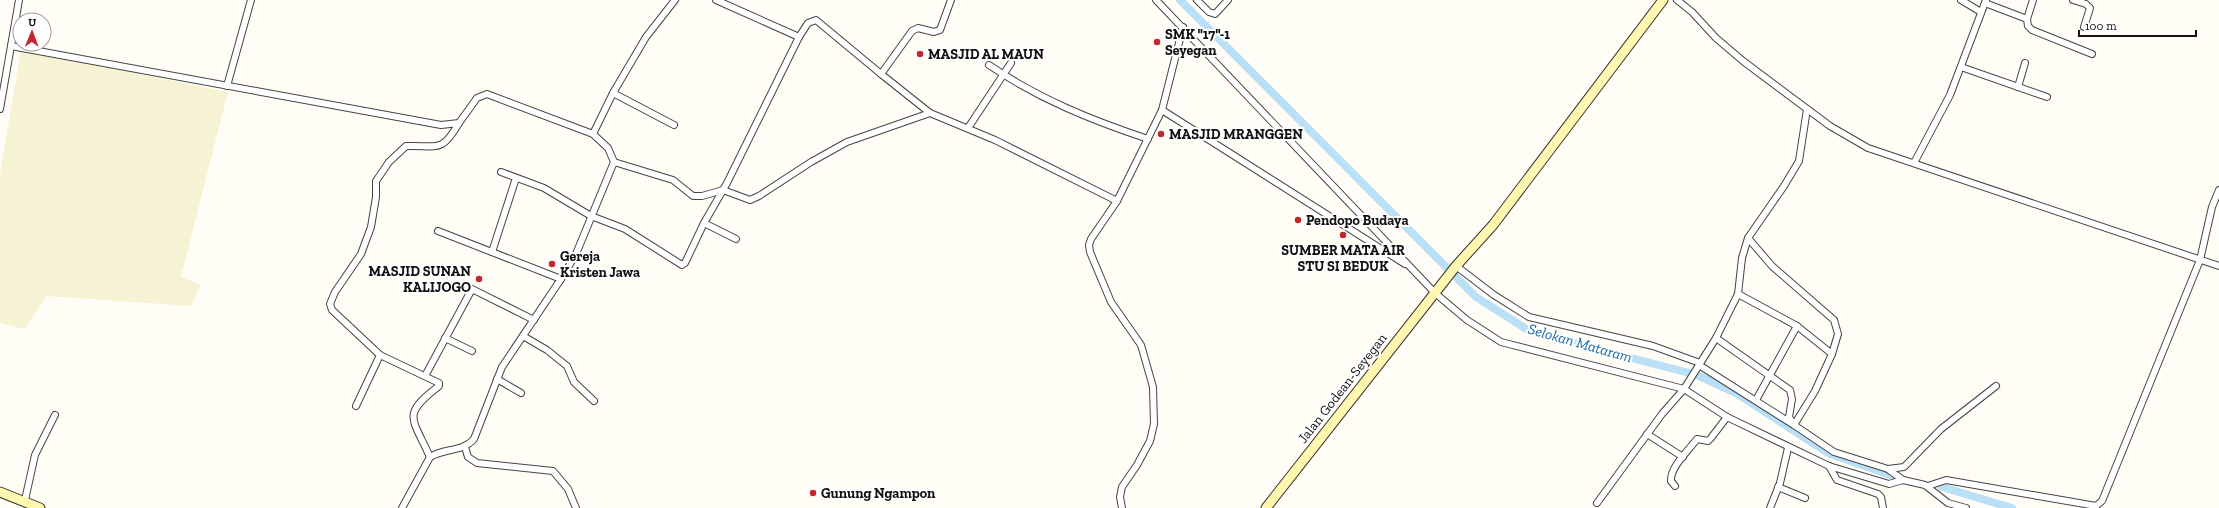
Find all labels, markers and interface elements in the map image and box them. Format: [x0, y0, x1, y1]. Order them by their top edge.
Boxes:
north arrow [12, 12, 52, 52]
scale bar [2079, 12, 2196, 38]
text: U [28, 16, 36, 29]
text: 100 m [2085, 19, 2117, 33]
place label: SMK "17"-1 Seyegan [1165, 26, 1230, 59]
marker: SMK "17"-1 Seyegan [1152, 37, 1162, 47]
place label: MASJID AL MAUN [928, 46, 1044, 63]
marker: MASJID AL MAUN [915, 49, 925, 59]
place label: MASJID MRANGGEN [1169, 126, 1303, 143]
marker: MASJID MRANGGEN [1156, 129, 1166, 139]
place label: Pendopo Budaya [1306, 212, 1409, 229]
marker: Pendopo Budaya [1293, 215, 1303, 225]
marker: SUMBER MATA AIR STU SI BEDUK [1338, 230, 1348, 240]
place label: SUMBER MATA AIR STU SI BEDUK [1281, 242, 1405, 275]
place label: Gereja Kristen Jawa [560, 248, 640, 281]
marker: Gereja Kristen Jawa [547, 259, 557, 269]
place label: MASJID SUNAN KALIJOGO [369, 263, 471, 296]
marker: MASJID SUNAN KALIJOGO [474, 274, 484, 284]
water label: Selokan Mataram [1526, 320, 1634, 367]
street label: Jalan Godean-Seyegan [1294, 330, 1391, 447]
place label: Gunung Ngampon [821, 485, 936, 502]
marker: Gunung Ngampon [808, 488, 818, 498]

